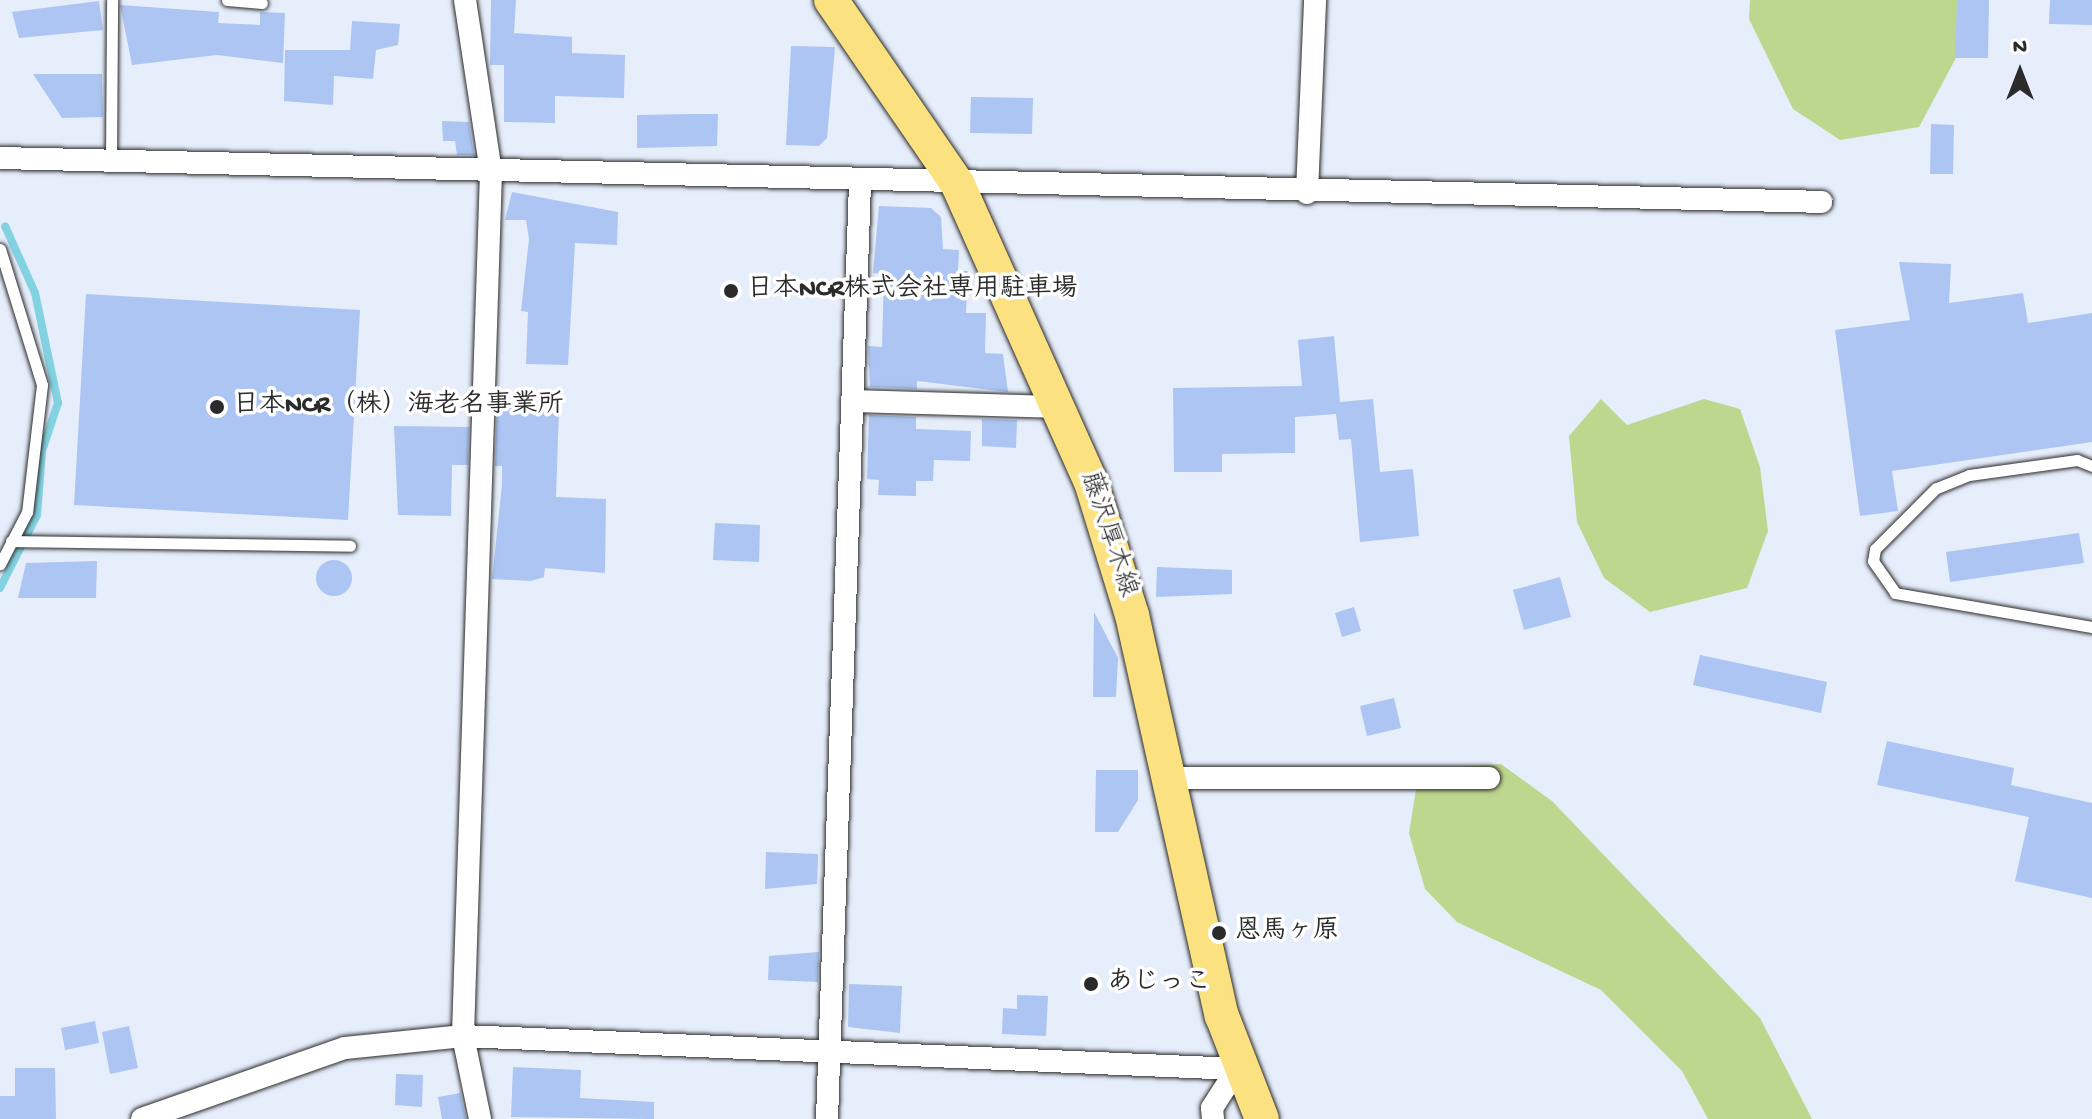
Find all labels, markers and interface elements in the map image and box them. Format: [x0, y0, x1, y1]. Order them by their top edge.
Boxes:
north arrow [1980, 32, 2060, 112]
text: N [2013, 35, 2027, 61]
place label: 日本NCR株式会社専用駐車場 [747, 275, 1078, 307]
marker: 日本NCR株式会社専用駐車場 [722, 282, 740, 300]
place label: 日本NCR（株）海老名事業所 [233, 391, 564, 423]
marker: 日本NCR（株）海老名事業所 [208, 398, 226, 416]
street label: 藤沢厚木線 [1072, 468, 1142, 602]
place label: 恩馬ヶ原 [1235, 917, 1339, 949]
marker: 恩馬ヶ原 [1210, 924, 1228, 942]
place label: あじっこ [1107, 968, 1211, 1000]
marker: あじっこ [1082, 975, 1100, 993]

